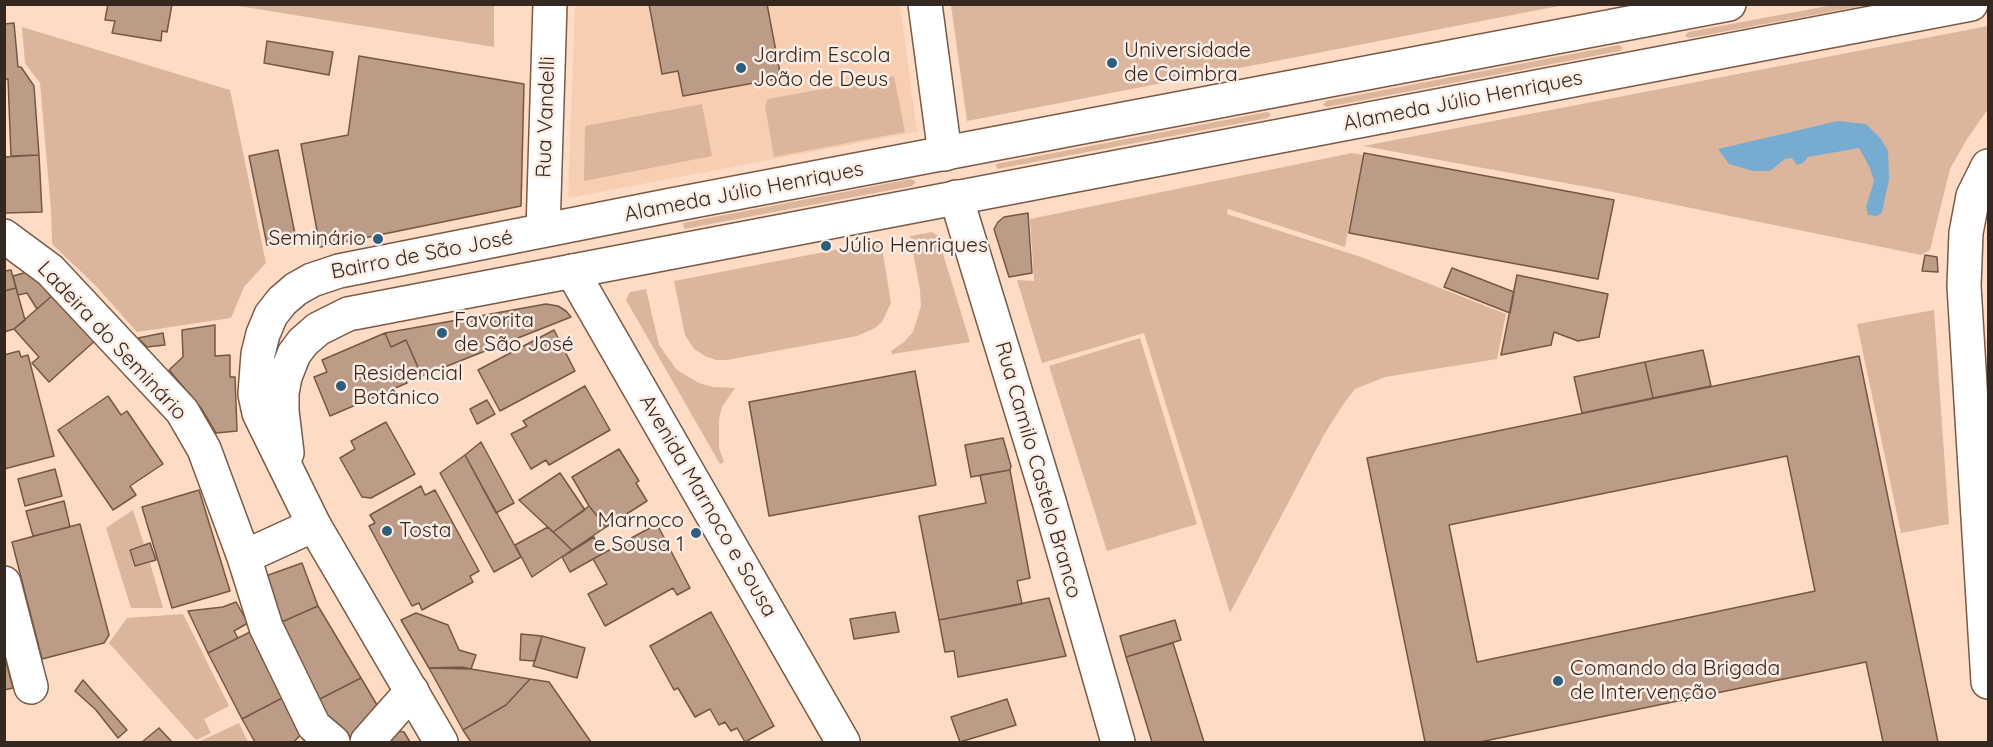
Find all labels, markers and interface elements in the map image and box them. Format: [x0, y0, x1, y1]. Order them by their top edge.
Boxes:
place label: Universidade de Coimbra [1124, 38, 1251, 88]
place label: Jardim Escola João de Deus [753, 43, 890, 93]
street label: Rua Vandelli [531, 56, 561, 178]
marker: Universidade de Coimbra [1105, 56, 1119, 70]
marker: Jardim Escola João de Deus [734, 61, 748, 75]
street label: Alameda Júlio Henriques [1341, 65, 1585, 137]
street label: Alameda Júlio Henriques [622, 156, 866, 228]
street label: Bairro de São José [329, 225, 515, 285]
place label: Seminário [269, 226, 366, 252]
marker: Seminário [371, 232, 385, 246]
place label: Júlio Henriques [838, 233, 988, 259]
marker: Júlio Henriques [819, 239, 833, 253]
street label: Ladeira do Seminário [32, 256, 192, 426]
place label: Favorita de São José [454, 308, 574, 358]
marker: Favorita de São José [435, 326, 449, 340]
street label: Rua Camilo Castelo Branco [989, 339, 1087, 601]
place label: Residencial Botânico [353, 361, 463, 411]
marker: Residencial Botânico [334, 379, 348, 393]
street label: Avenida Marnoco e Sousa [634, 390, 782, 622]
place label: Marnoco e Sousa 1 [594, 508, 684, 558]
place label: Tosta [399, 518, 452, 544]
marker: Tosta [380, 524, 394, 538]
marker: Marnoco e Sousa 1 [689, 526, 703, 540]
place label: Comando da Brigada de Intervenção [1570, 656, 1780, 706]
marker: Comando da Brigada de Intervenção [1551, 674, 1565, 688]

